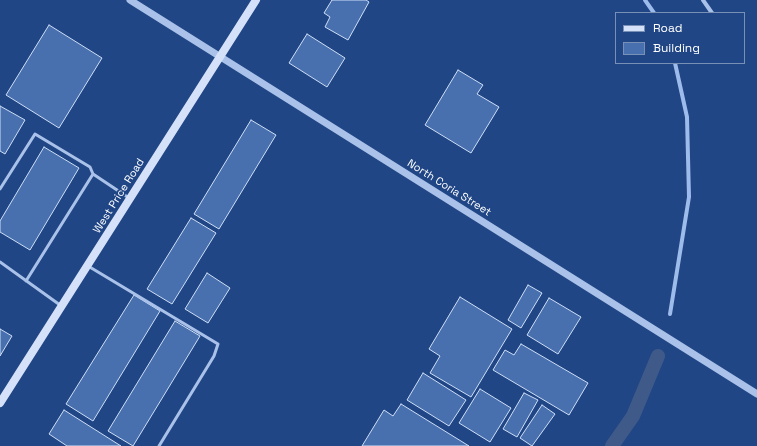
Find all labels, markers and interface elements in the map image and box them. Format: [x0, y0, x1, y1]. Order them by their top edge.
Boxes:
legend [615, 12, 745, 64]
text: Road [653, 20, 682, 36]
text: Building [653, 40, 700, 56]
street label: West Price Road [91, 156, 147, 236]
street label: North Coria Street [405, 157, 493, 219]

